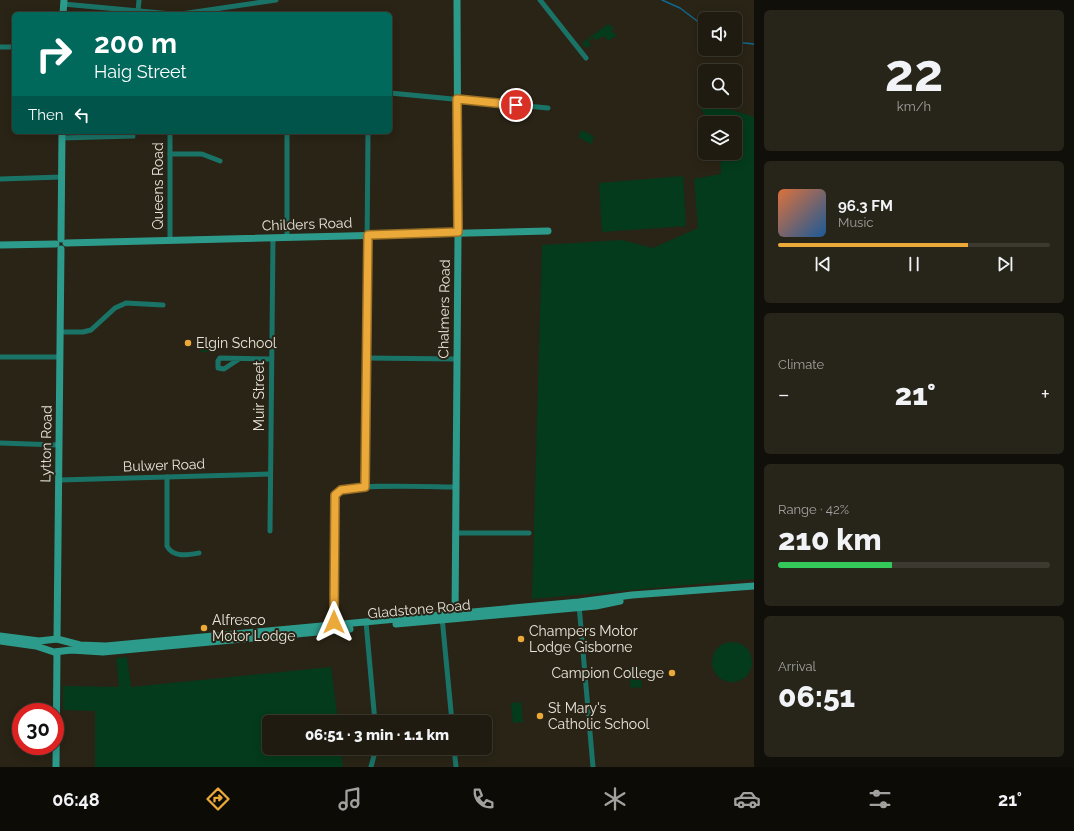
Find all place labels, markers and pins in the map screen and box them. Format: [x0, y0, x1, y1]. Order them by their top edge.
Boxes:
pin [499, 88, 533, 122]
place label: Elgin School [196, 335, 277, 351]
marker: Elgin School [183, 338, 193, 348]
place label: Alfresco Motor Lodge [212, 612, 295, 644]
marker: Alfresco Motor Lodge [199, 623, 209, 633]
place label: Champers Motor Lodge Gisborne [529, 623, 638, 655]
marker: Champers Motor Lodge Gisborne [516, 634, 526, 644]
place label: Campion College [552, 665, 664, 681]
marker: Campion College [667, 668, 677, 678]
place label: St Mary's Catholic School [548, 700, 649, 732]
marker: St Mary's Catholic School [535, 711, 545, 721]

